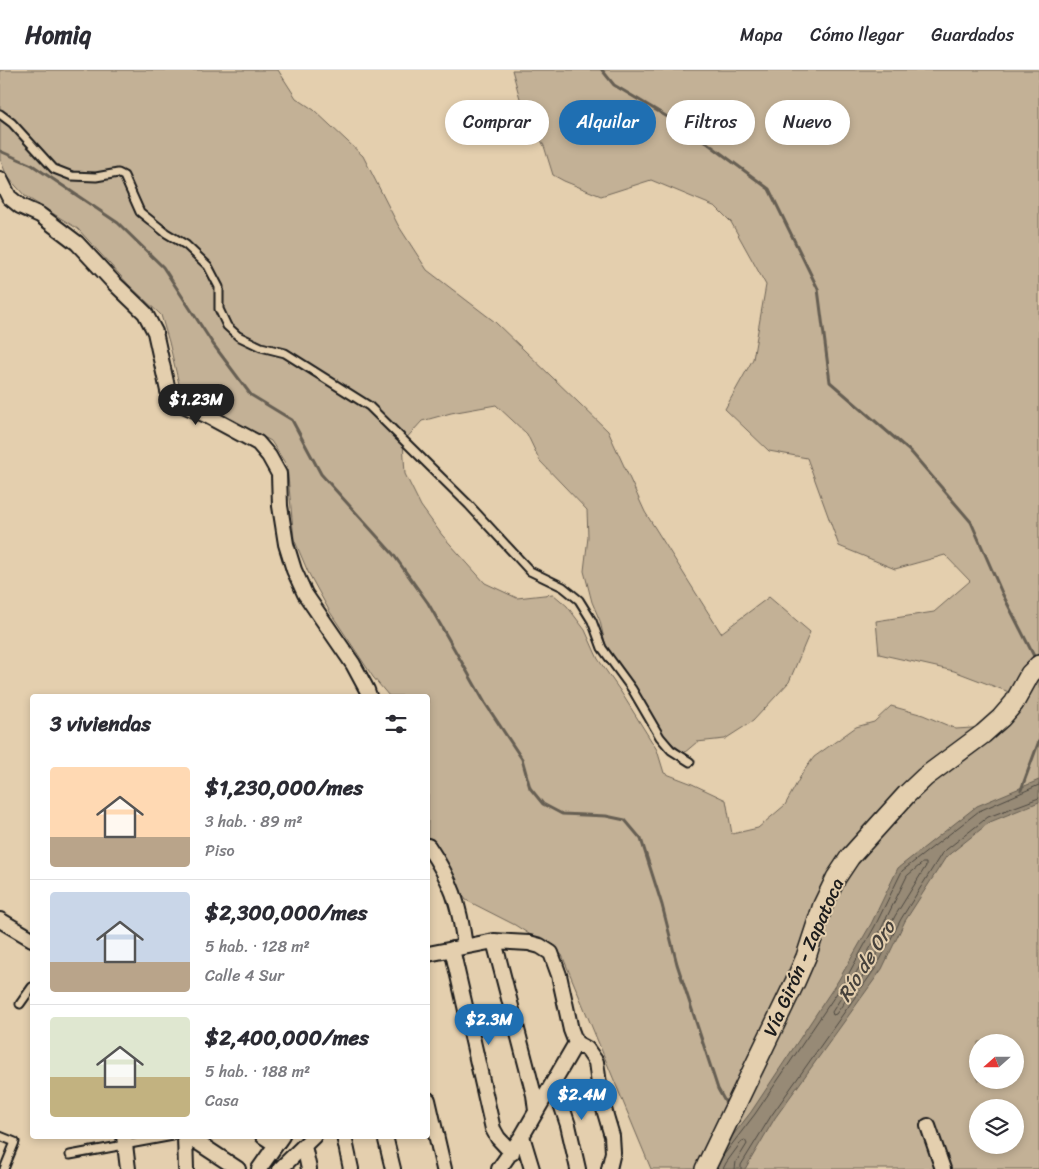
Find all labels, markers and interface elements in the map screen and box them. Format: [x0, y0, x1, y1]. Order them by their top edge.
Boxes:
text: Homiq [25, 14, 91, 56]
text: Mapa [740, 19, 782, 51]
text: Cómo llegar [810, 19, 903, 51]
text: Guardados [931, 19, 1014, 51]
chip: Comprar [445, 100, 549, 145]
chip: Alquilar [559, 100, 656, 145]
chip: Filtros [666, 100, 755, 145]
chip: Nuevo [765, 100, 850, 145]
pin: $1.23M [155, 384, 237, 426]
text: $1.23M [169, 385, 223, 414]
text: 3 viviendas [50, 705, 151, 743]
icon: filters [382, 710, 410, 738]
text: $1,230,000/mes [205, 769, 363, 807]
icon: home [90, 787, 150, 847]
text: 3 hab. · 89 m² [205, 807, 303, 836]
text: Piso [205, 836, 235, 865]
street label: Vía Girón - Zapatoca [754, 872, 853, 1042]
text: $2,300,000/mes [205, 894, 367, 932]
icon: home [90, 912, 150, 972]
water label: Río de Oro [828, 913, 906, 1009]
text: 5 hab. · 128 m² [205, 932, 310, 961]
text: Calle 4 Sur [205, 961, 284, 990]
pin: $2.3M [454, 1004, 524, 1046]
text: $2.3M [466, 1005, 512, 1034]
text: $2,400,000/mes [205, 1019, 369, 1057]
north arrow [969, 1034, 1024, 1089]
map controls [969, 1034, 1024, 1154]
icon: home [90, 1037, 150, 1097]
text: 5 hab. · 188 m² [205, 1057, 310, 1086]
pin: $2.4M [547, 1078, 617, 1121]
text: $2.4M [558, 1080, 606, 1109]
text: Casa [205, 1086, 238, 1115]
button: layers [969, 1099, 1024, 1154]

